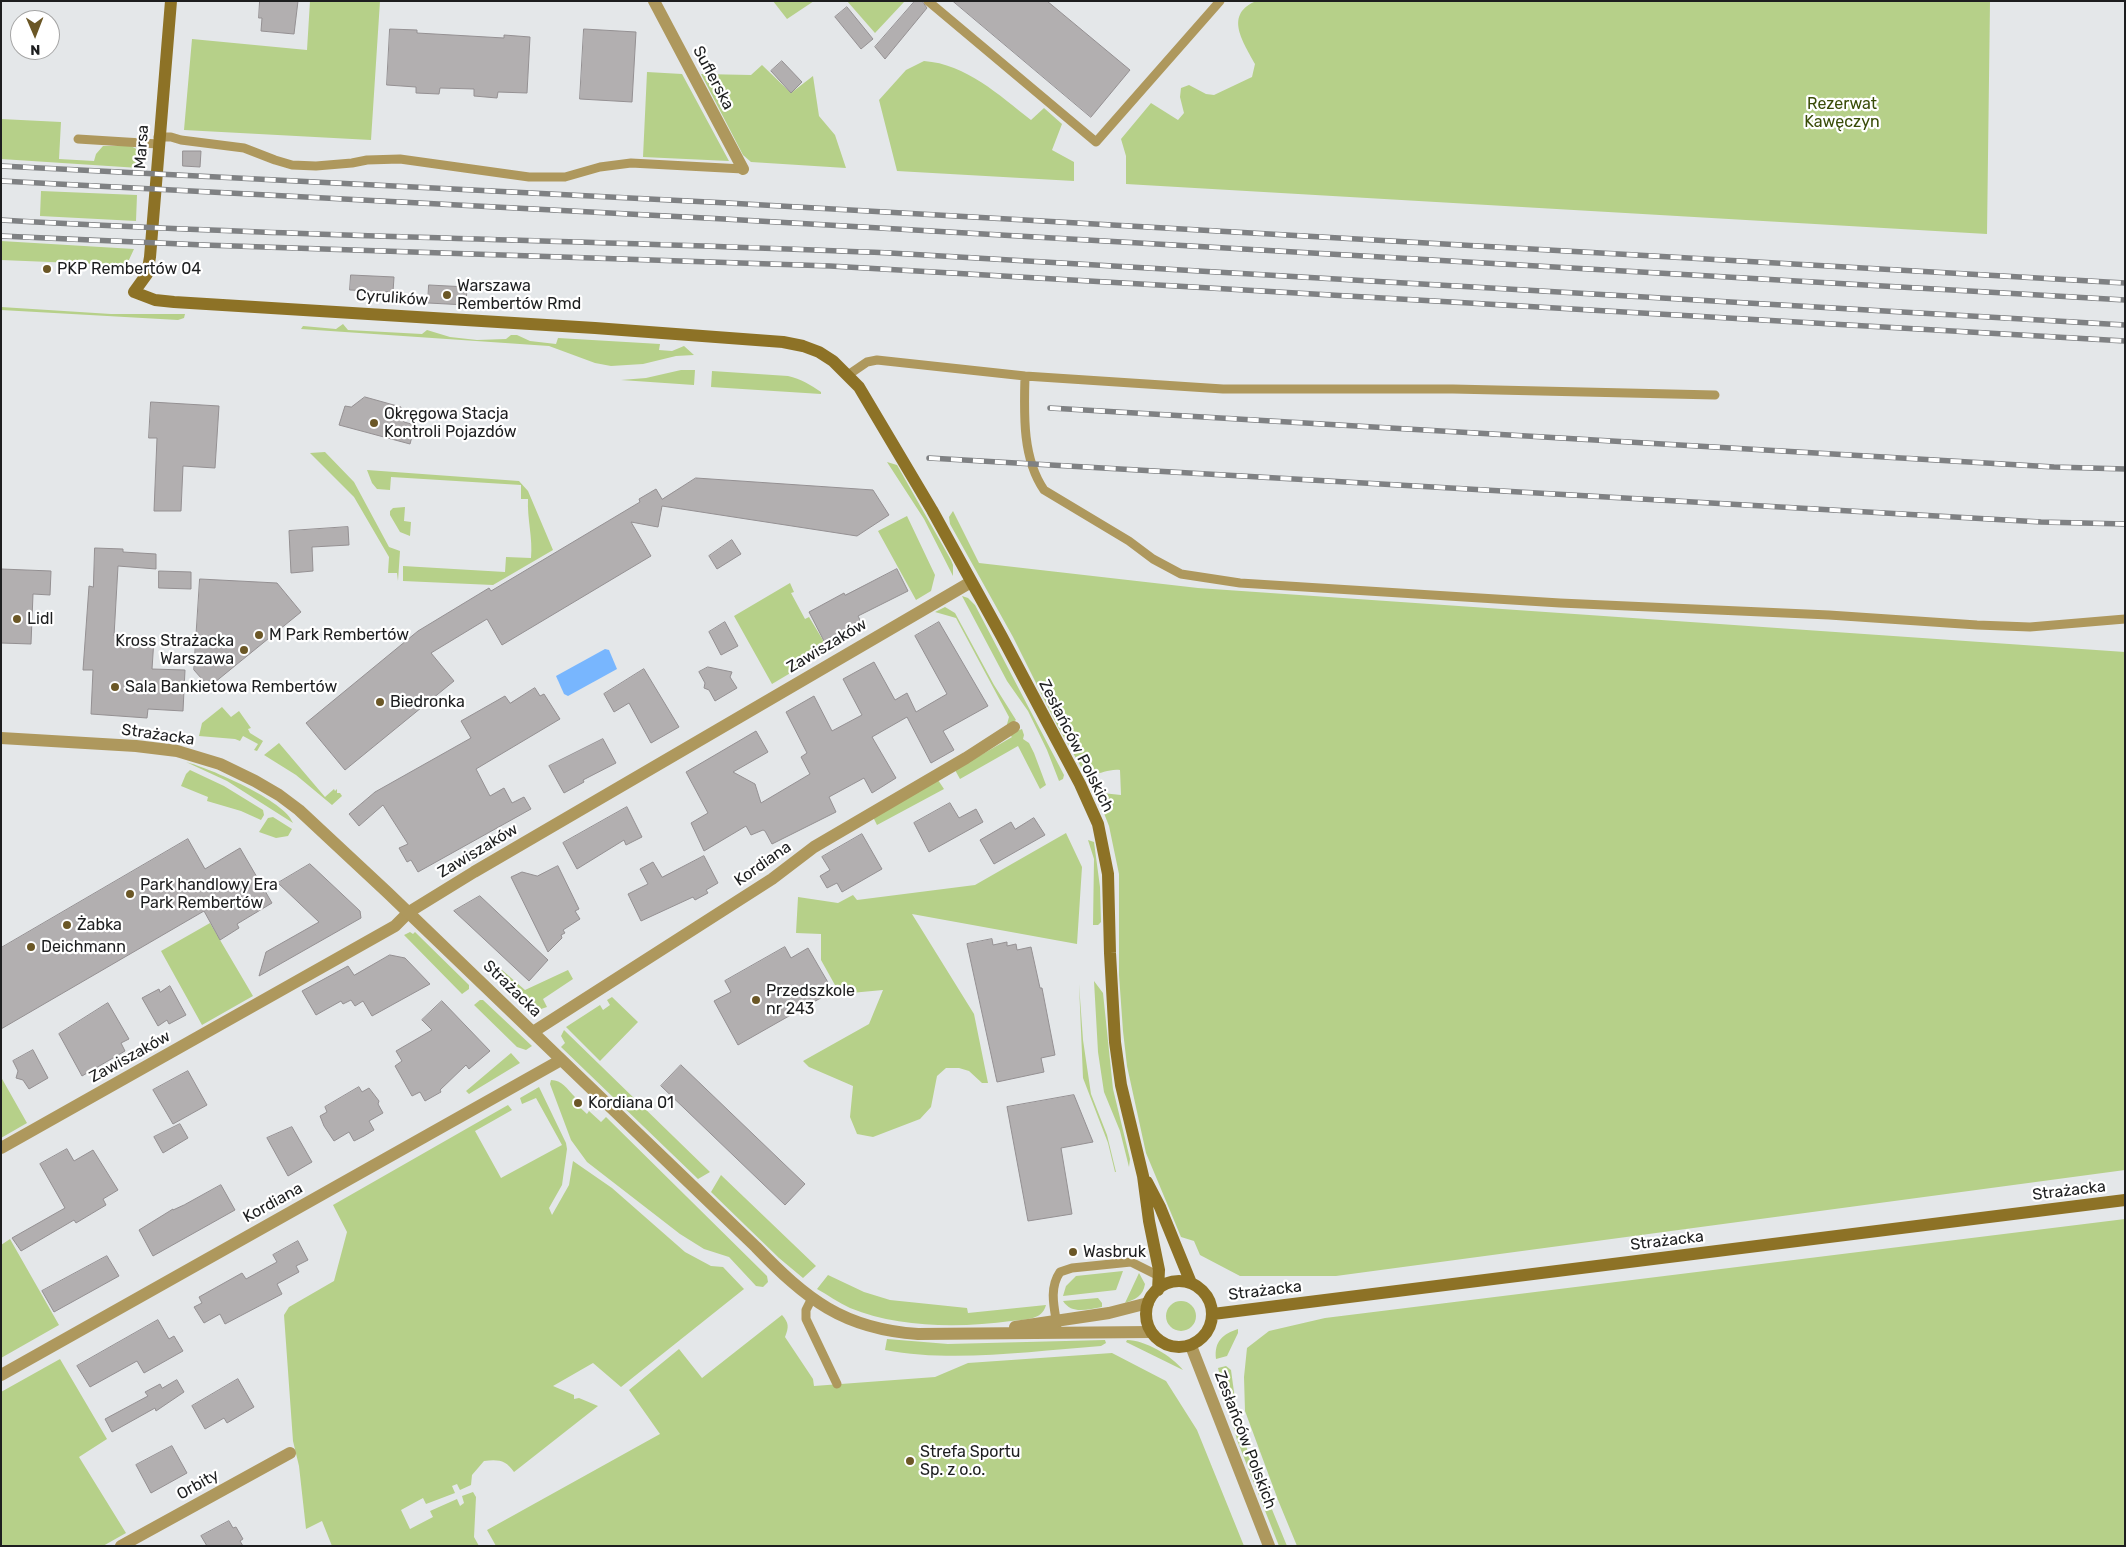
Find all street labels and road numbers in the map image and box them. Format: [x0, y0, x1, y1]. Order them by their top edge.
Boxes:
street label: Suflerska [688, 43, 738, 113]
street label: Marsa [131, 124, 153, 170]
street label: Cyrulików [355, 286, 429, 310]
street label: Zawiszaków [784, 615, 870, 677]
street label: Zesłańców Polskich [1034, 677, 1118, 815]
street label: Strażacka [120, 720, 196, 750]
street label: Zawiszaków [435, 820, 521, 882]
street label: Kordiana [731, 837, 795, 891]
street label: Strażacka [479, 956, 545, 1022]
street label: Zawiszaków [86, 1027, 174, 1087]
street label: Strażacka [2031, 1177, 2107, 1205]
street label: Kordiana [240, 1179, 306, 1227]
street label: Strażacka [1629, 1227, 1705, 1255]
street label: Strażacka [1227, 1277, 1303, 1305]
street label: Zesłańców Polskich [1210, 1368, 1280, 1512]
street label: Orbity [173, 1466, 223, 1504]

